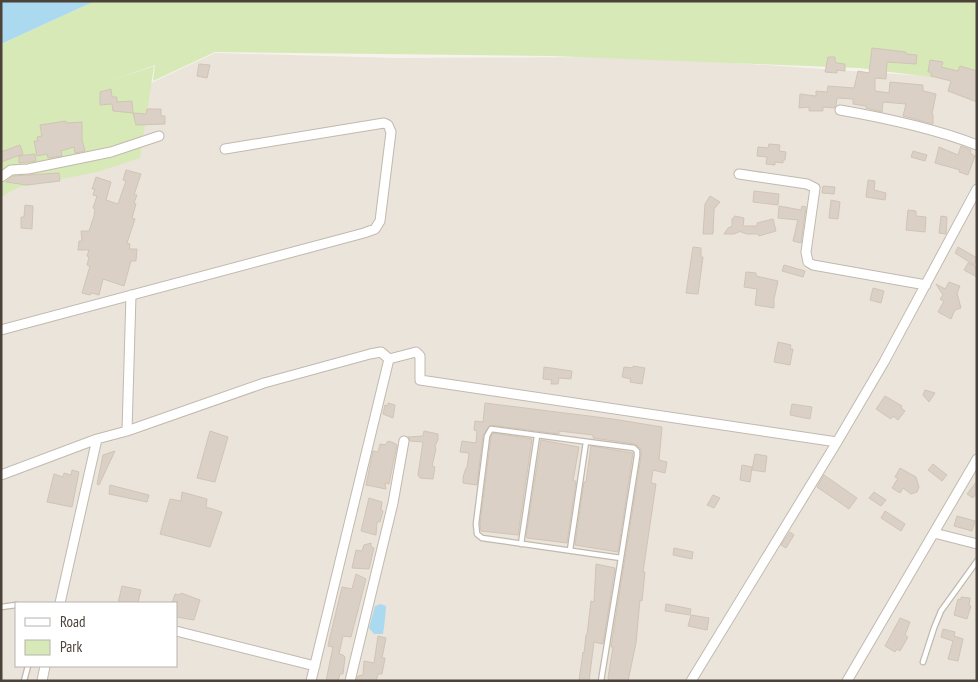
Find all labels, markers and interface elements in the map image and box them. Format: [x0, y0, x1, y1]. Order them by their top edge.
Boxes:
legend [15, 602, 178, 667]
text: Road [60, 612, 86, 631]
text: Park [60, 637, 82, 656]

